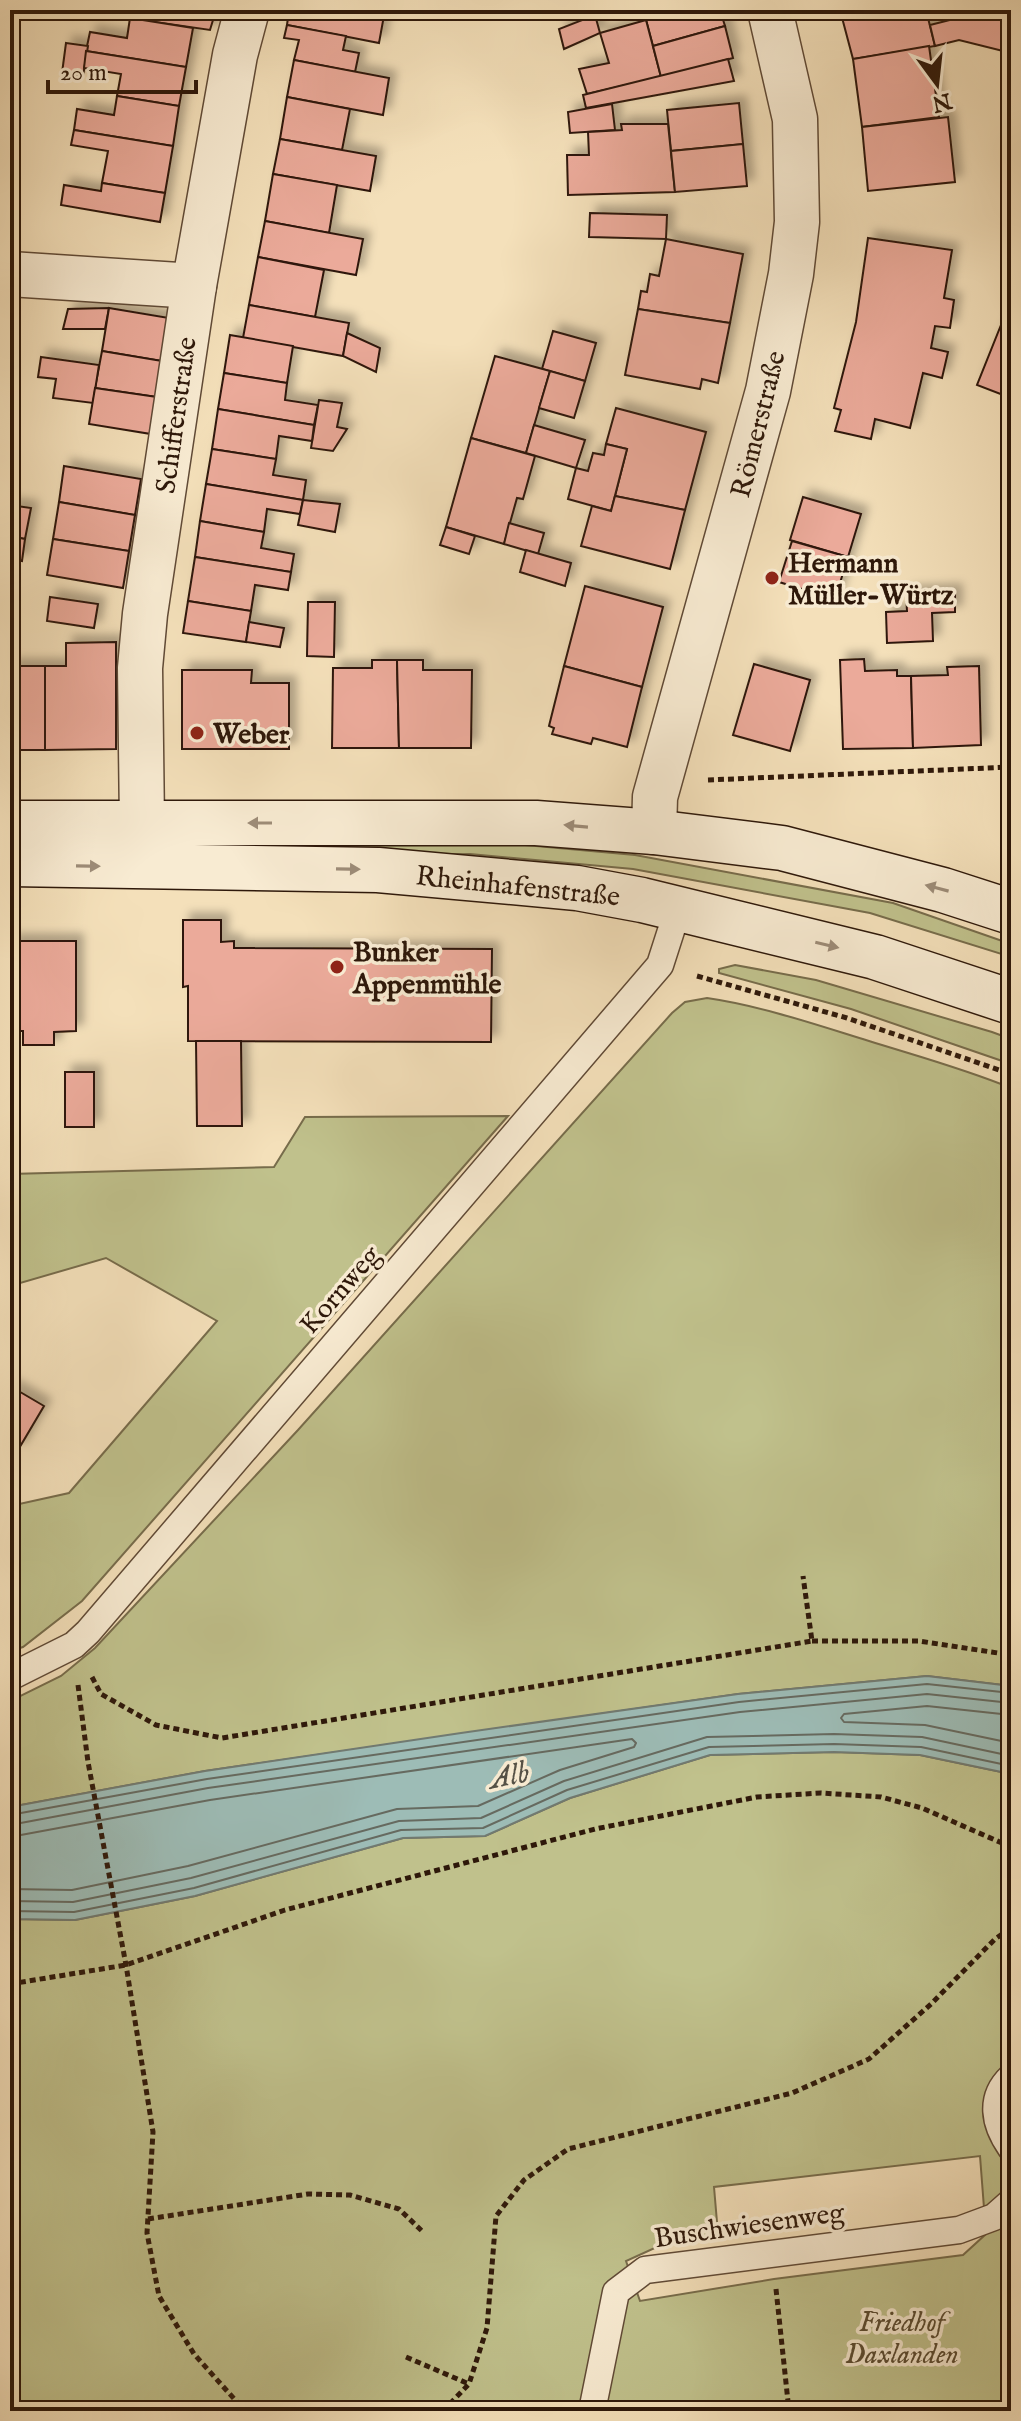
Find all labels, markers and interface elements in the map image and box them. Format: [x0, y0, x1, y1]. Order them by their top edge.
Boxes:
scale bar [48, 44, 196, 94]
north arrow [897, 44, 977, 124]
text: 20 m [60, 58, 107, 89]
text: N [929, 85, 955, 117]
street label: Schifferstraße [149, 335, 206, 496]
street label: Römerstraße [724, 347, 795, 502]
place label: Hermann Müller-Würtz [788, 547, 954, 614]
marker: Hermann Müller-Würtz [763, 569, 781, 587]
place label: Weber [212, 718, 290, 753]
marker: Weber [188, 724, 206, 742]
one-way arrow [247, 817, 272, 829]
one-way arrow [563, 819, 588, 832]
one-way arrow [76, 859, 101, 872]
street label: Rheinhafenstraße [414, 859, 622, 916]
one-way arrow [336, 863, 361, 876]
one-way arrow [924, 882, 949, 894]
place label: Bunker Appenmühle [352, 936, 501, 1003]
one-way arrow [815, 940, 840, 952]
marker: Bunker Appenmühle [328, 958, 346, 976]
street label: Kornweg [293, 1238, 390, 1342]
water label: Alb [483, 1754, 533, 1800]
street label: Buschwiesenweg [652, 2196, 847, 2257]
park label: Friedhof Daxlanden [845, 2306, 959, 2373]

